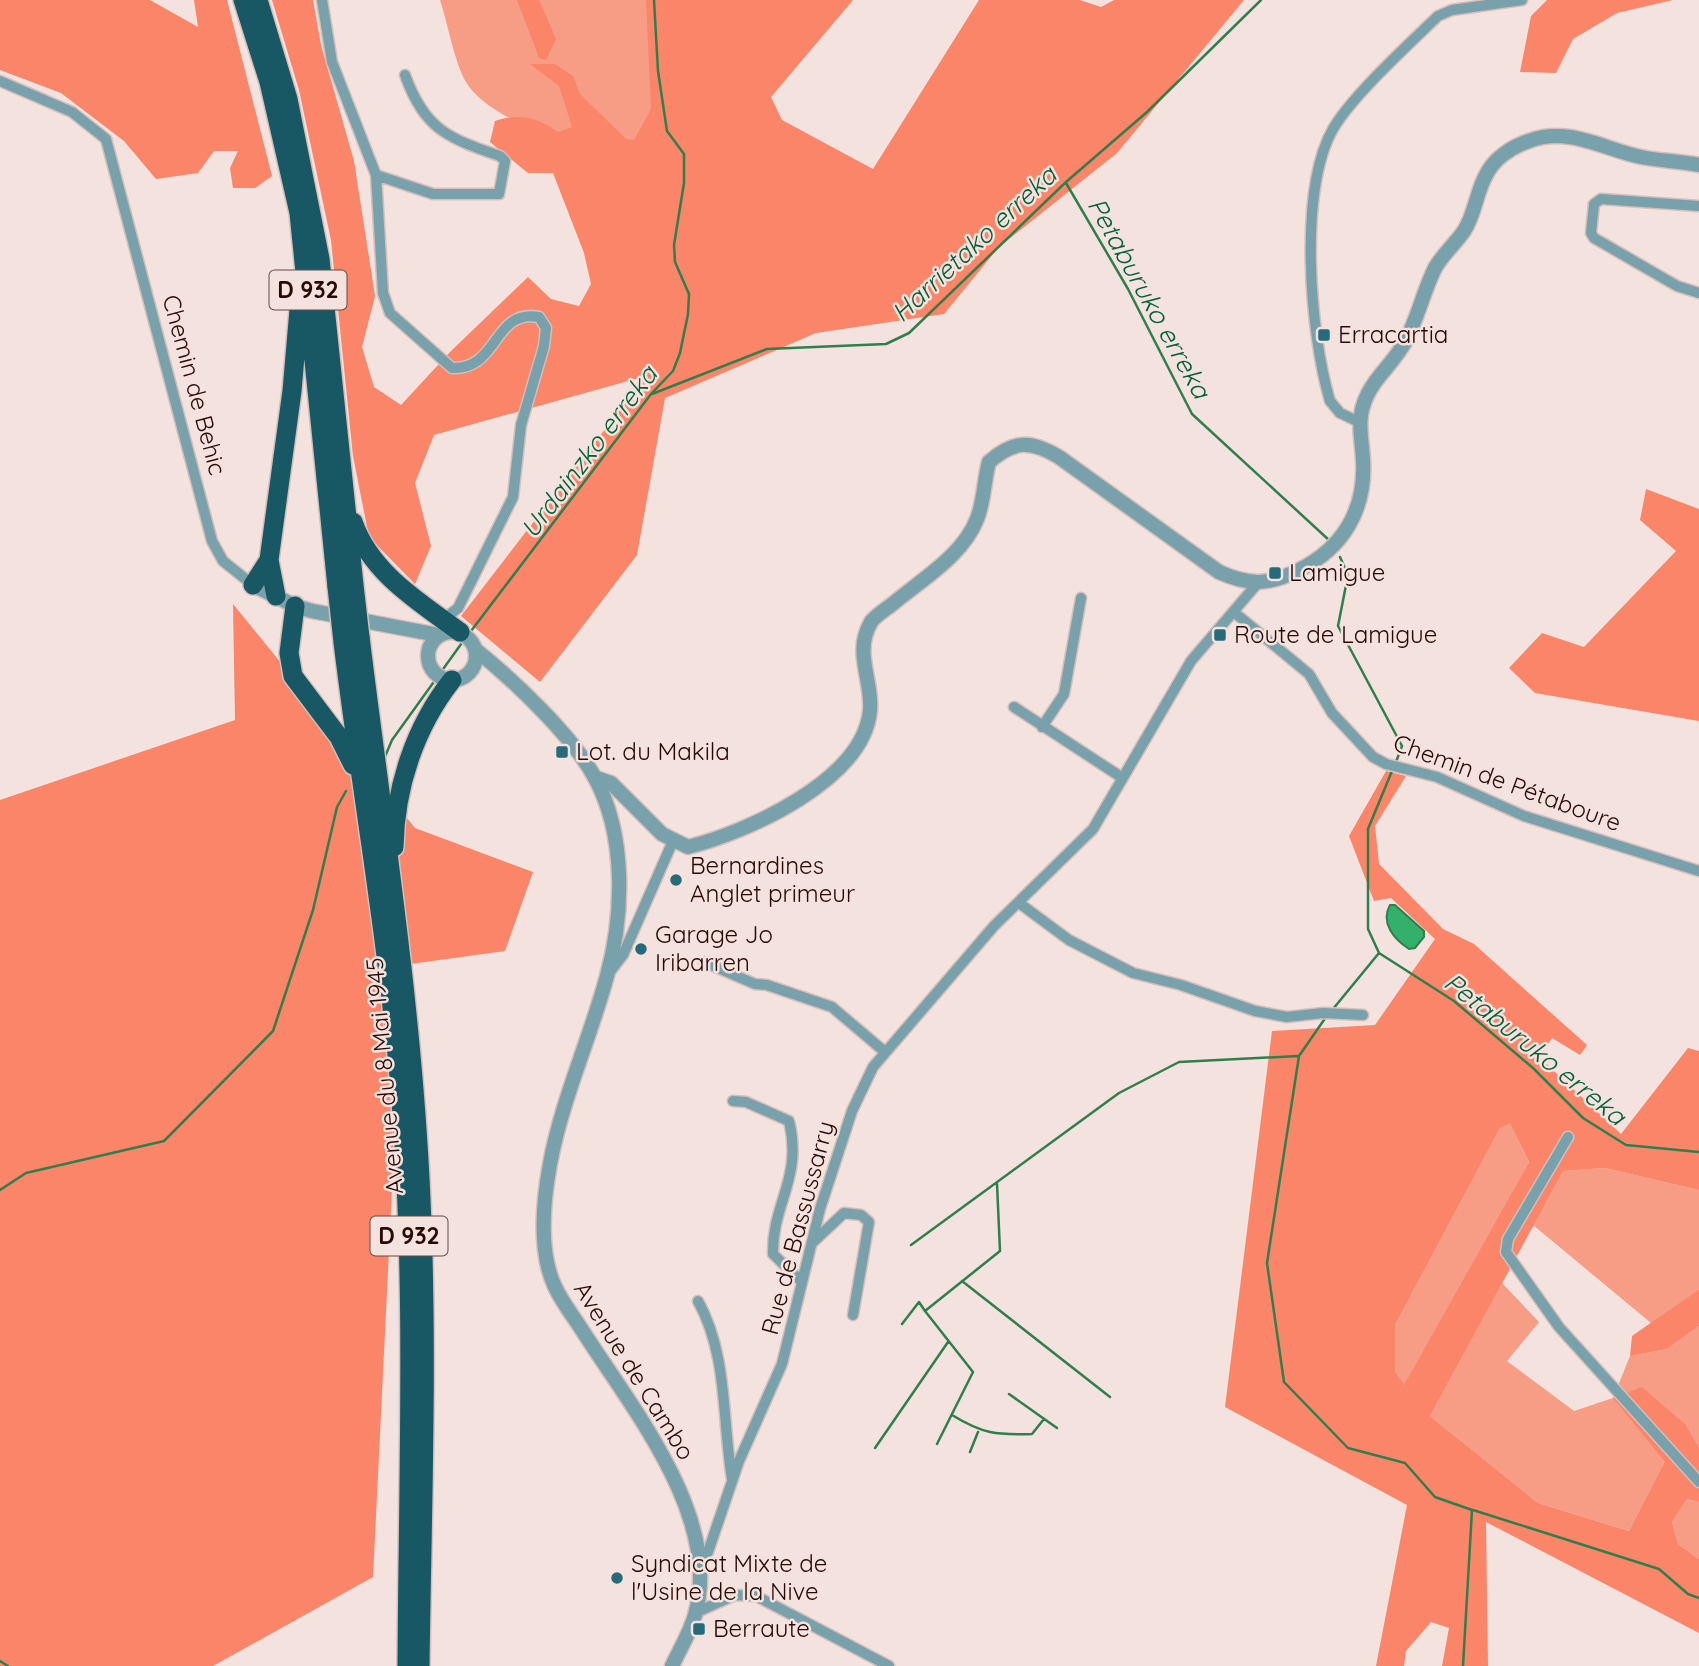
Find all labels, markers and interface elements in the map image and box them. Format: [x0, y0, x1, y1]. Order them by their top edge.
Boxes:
water label: Harrietako erreka [884, 158, 1064, 329]
water label: Petaburuko erreka [1081, 192, 1219, 405]
road number: D 932 [270, 270, 346, 310]
street label: Chemin de Behic [156, 291, 233, 478]
place label: Erracartia [1338, 319, 1448, 349]
marker: Erracartia [1316, 327, 1332, 343]
water label: Urdainzko erreka [513, 358, 665, 544]
place label: Lamigue [1289, 557, 1385, 587]
marker: Lamigue [1267, 565, 1283, 581]
place label: Route de Lamigue [1234, 619, 1437, 649]
marker: Route de Lamigue [1212, 627, 1228, 643]
street label: Chemin de Pétaboure [1389, 727, 1625, 837]
place label: Lot. du Makila [576, 736, 730, 766]
marker: Lot. du Makila [554, 744, 570, 760]
place label: Bernardines Anglet primeur [690, 850, 855, 908]
marker: Bernardines Anglet primeur [668, 872, 684, 888]
place label: Garage Jo Iribarren [655, 919, 773, 977]
marker: Garage Jo Iribarren [633, 941, 649, 957]
street label: Avenue du 8 Mai 1945 [359, 956, 409, 1196]
water label: Petaburuko erreka [1438, 965, 1634, 1133]
street label: Rue de Bassussarry [754, 1118, 840, 1338]
road number: D 932 [370, 1217, 448, 1256]
street label: Avenue de Cambo [568, 1276, 702, 1465]
place label: Syndicat Mixte de l'Usine de la Nive [631, 1548, 827, 1606]
marker: Syndicat Mixte de l'Usine de la Nive [609, 1570, 625, 1586]
place label: Berraute [713, 1613, 810, 1643]
marker: Berraute [691, 1621, 707, 1637]

